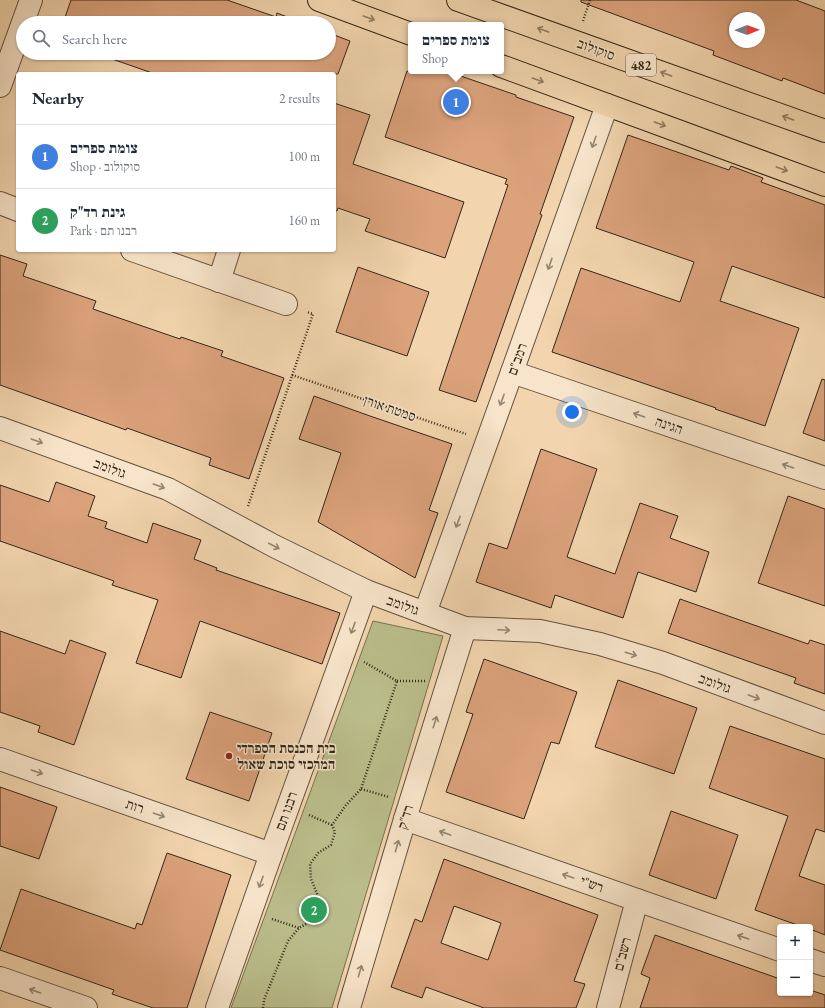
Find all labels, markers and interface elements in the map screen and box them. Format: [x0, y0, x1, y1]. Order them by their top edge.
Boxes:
north arrow [729, 12, 765, 48]
one-way arrow [362, 15, 374, 23]
search box [16, 16, 336, 60]
popup [408, 22, 504, 74]
one-way arrow [538, 26, 550, 34]
icon: search [30, 27, 52, 49]
text: Search here [62, 29, 127, 48]
text: צומת ספרים [422, 30, 490, 49]
street label: סוקולוב [575, 34, 617, 64]
text: Shop [422, 50, 448, 67]
road number: 482 [626, 54, 656, 76]
one-way arrow [659, 70, 672, 77]
one-way arrow [531, 76, 543, 84]
text: Nearby [32, 87, 84, 109]
pin: 1 [443, 87, 469, 117]
text: 2 results [279, 90, 320, 107]
one-way arrow [783, 113, 795, 121]
one-way arrow [653, 121, 665, 129]
one-way arrow [589, 135, 597, 147]
text: צומת ספרים [70, 138, 138, 157]
text: 1 [42, 148, 48, 165]
text: 100 m [289, 148, 320, 165]
text: Shop · סוקולוב [70, 158, 140, 175]
one-way arrow [775, 166, 788, 173]
text: גינת רד"ק [70, 202, 126, 221]
text: 2 [42, 212, 48, 229]
text: 160 m [289, 212, 320, 229]
text: Park · רבנו תם [70, 222, 137, 239]
one-way arrow [546, 258, 554, 270]
street label: רמב"ם [503, 340, 531, 378]
street label: סמטת אורן [362, 391, 418, 425]
one-way arrow [498, 394, 506, 406]
your location [562, 402, 582, 422]
one-way arrow [632, 411, 645, 418]
street label: הגינה [653, 412, 685, 438]
one-way arrow [30, 438, 42, 446]
street label: גולומב [91, 454, 129, 482]
one-way arrow [782, 462, 795, 469]
one-way arrow [153, 482, 165, 490]
one-way arrow [454, 516, 461, 529]
one-way arrow [268, 543, 280, 550]
street label: גולומב [384, 591, 422, 619]
one-way arrow [349, 621, 356, 634]
one-way arrow [497, 626, 510, 633]
one-way arrow [625, 651, 638, 658]
street label: גולומב [696, 669, 734, 697]
one-way arrow [747, 693, 759, 701]
one-way arrow [432, 716, 440, 728]
place label: בית הכנסת הספרדי המרכזי סוכת שאול [237, 739, 336, 773]
marker: בית הכנסת הספרדי המרכזי סוכת שאול [224, 751, 234, 761]
one-way arrow [30, 768, 42, 776]
street label: רבנו תם [271, 789, 301, 833]
street label: רות [123, 795, 147, 817]
street label: רד"ק [393, 803, 417, 831]
one-way arrow [153, 812, 166, 819]
one-way arrow [439, 828, 451, 836]
one-way arrow [394, 840, 401, 853]
one-way arrow [562, 871, 574, 879]
street label: רש"י [578, 872, 606, 896]
one-way arrow [257, 875, 264, 888]
pin: 2 [301, 895, 327, 925]
map controls [777, 924, 813, 996]
button: + [777, 924, 813, 960]
one-way arrow [737, 933, 750, 940]
street label: רשב"ם [609, 935, 635, 973]
button: − [777, 960, 813, 996]
one-way arrow [357, 964, 364, 977]
one-way arrow [30, 986, 42, 994]

